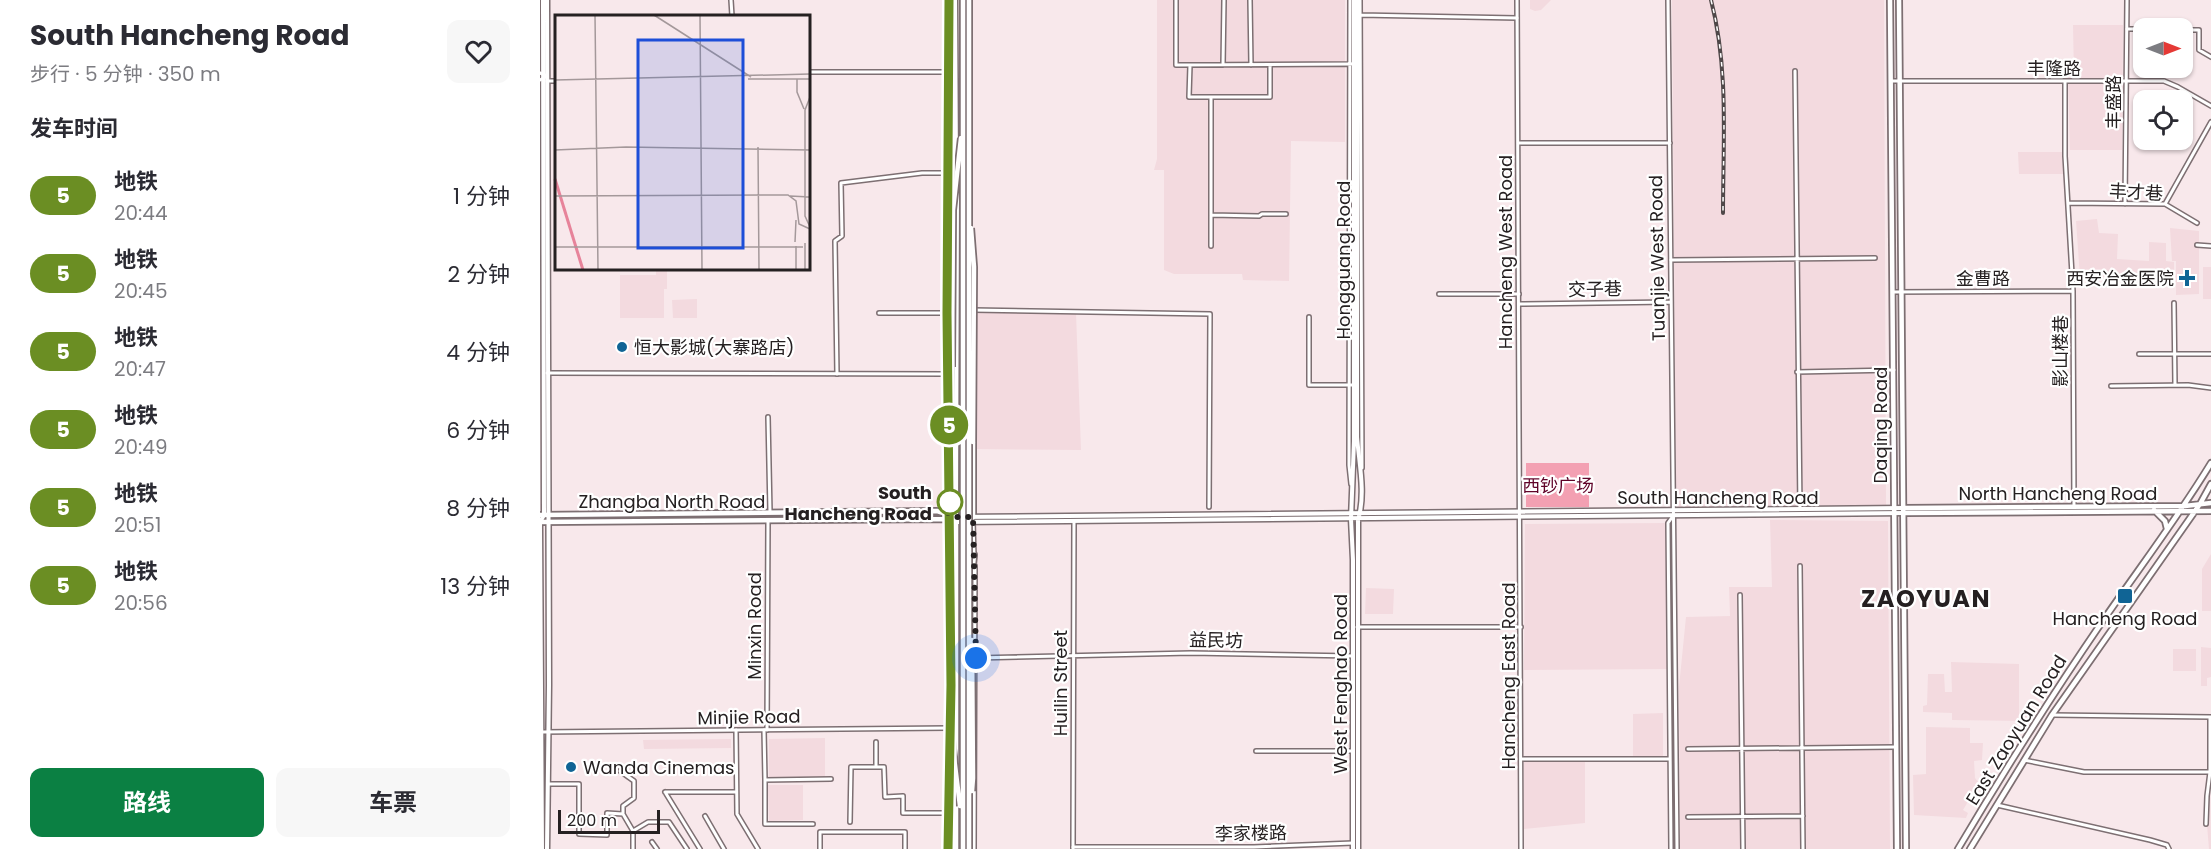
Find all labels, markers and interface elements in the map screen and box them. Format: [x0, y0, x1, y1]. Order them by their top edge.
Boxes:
inset map [555, 15, 810, 270]
text: South Hancheng Road [30, 16, 349, 55]
north arrow [2133, 18, 2193, 78]
map controls [2133, 18, 2193, 150]
button: heart [447, 20, 510, 83]
street label: 丰隆路 [2027, 56, 2081, 81]
text: 步行 · 5 分钟 · 350 m [30, 60, 221, 88]
street label: 丰盛路 [2101, 75, 2126, 129]
button: locate [2133, 90, 2193, 150]
text: 发车时间 [30, 113, 118, 144]
street label: Hancheng West Road [1493, 155, 1518, 349]
text: 地铁 [114, 166, 158, 197]
street label: Tuanjie West Road [1643, 175, 1671, 341]
street label: 丰才巷 [2108, 178, 2164, 206]
text: 5 [56, 181, 70, 210]
text: 1 分钟 [453, 181, 510, 212]
street label: Hongguang Road [1331, 181, 1356, 339]
text: 20:44 [114, 199, 167, 227]
text: 地铁 [114, 244, 158, 275]
text: 5 [56, 259, 70, 288]
text: 2 分钟 [447, 259, 510, 290]
street label: 金曹路 [1956, 266, 2010, 291]
place label: 西安冶金医院 [2066, 266, 2174, 291]
marker: 西安冶金医院 [2178, 269, 2196, 287]
street label: 交子巷 [1568, 276, 1622, 302]
text: 20:45 [114, 277, 167, 305]
street label: 影山楼巷 [2048, 315, 2073, 387]
text: 地铁 [114, 322, 158, 353]
place label: 恒大影城(大寨路店) [634, 335, 794, 360]
text: 5 [56, 337, 70, 366]
text: 4 分钟 [446, 337, 510, 368]
marker: 恒大影城(大寨路店) [615, 340, 629, 354]
text: 20:47 [114, 355, 166, 383]
street label: Daqing Road [1868, 367, 1893, 483]
text: 地铁 [114, 400, 158, 431]
line badge: 5 [930, 406, 968, 444]
text: 5 [942, 411, 956, 440]
text: 5 [56, 415, 70, 444]
text: 6 分钟 [446, 415, 510, 446]
text: 20:49 [114, 433, 168, 461]
park label: 西钞广场 [1522, 473, 1594, 498]
text: 地铁 [114, 478, 158, 509]
place label: South Hancheng Road [785, 480, 932, 526]
street label: North Hancheng Road [1959, 481, 2157, 506]
street label: South Hancheng Road [1617, 485, 1819, 510]
street label: Zhangba North Road [579, 489, 765, 514]
marker: South Hancheng Road [937, 489, 963, 515]
text: 5 [56, 493, 70, 522]
text: 8 分钟 [446, 493, 510, 524]
text: 20:51 [114, 511, 161, 539]
text: 地铁 [114, 556, 158, 587]
text: 5 [56, 571, 70, 600]
text: 13 分钟 [440, 571, 510, 602]
street label: Minxin Road [742, 572, 767, 680]
street label: Hancheng East Road [1496, 582, 1521, 770]
district label: ZAOYUAN [1861, 582, 1991, 615]
marker: Hancheng Road [2116, 587, 2134, 605]
text: 20:56 [114, 589, 168, 617]
street label: West Fenghao Road [1328, 594, 1353, 774]
place label: Hancheng Road [2052, 606, 2198, 631]
street label: 益民坊 [1189, 627, 1243, 653]
street label: Huilin Street [1048, 630, 1073, 736]
your location [961, 643, 991, 673]
street label: East Zaoyuan Road [1960, 650, 2072, 810]
street label: Minjie Road [697, 704, 801, 730]
place label: Wanda Cinemas [583, 755, 735, 780]
marker: Wanda Cinemas [564, 760, 578, 774]
button: 路线 [30, 768, 264, 837]
button: 车票 [276, 768, 510, 837]
scale bar [558, 807, 660, 834]
text: 200 m [567, 809, 617, 832]
street label: 李家楼路 [1215, 820, 1287, 846]

